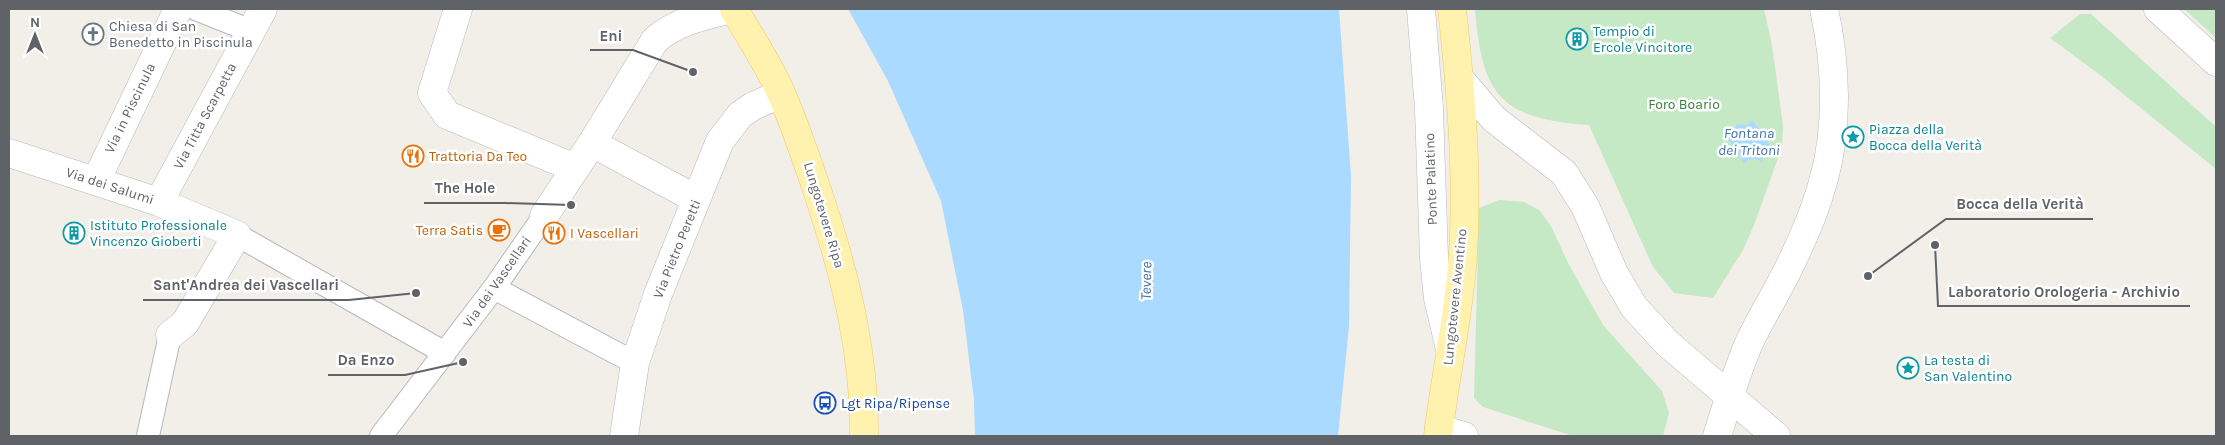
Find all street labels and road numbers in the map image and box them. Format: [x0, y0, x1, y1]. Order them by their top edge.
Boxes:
street label: Via in Piscinula [101, 60, 159, 156]
street label: Via Titta Scarpetta [170, 60, 240, 172]
street label: Ponte Palatino [1421, 133, 1441, 225]
street label: Lungotevere Ripa [800, 160, 848, 270]
street label: Via dei Salumi [64, 164, 156, 208]
street label: Via Pietro Peretti [649, 197, 705, 301]
street label: Lungotevere Aventino [1439, 228, 1471, 366]
street label: Via dei Vascellari [459, 233, 535, 331]

